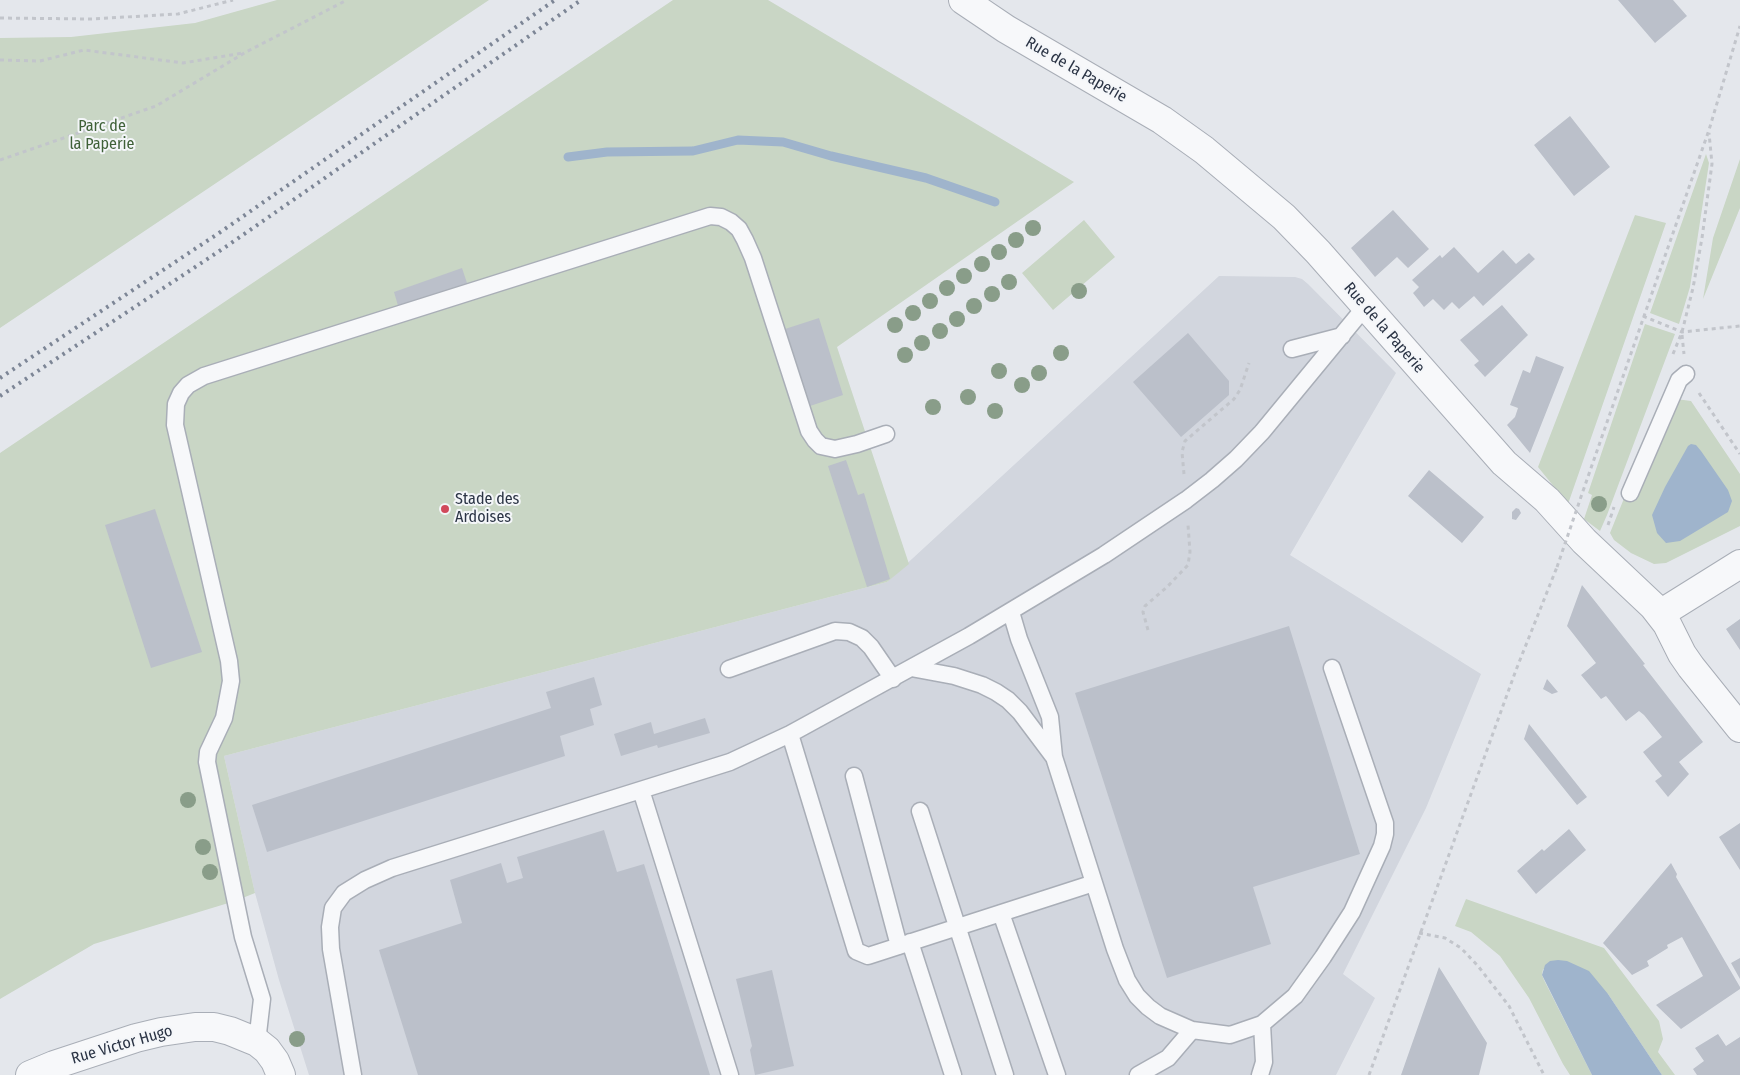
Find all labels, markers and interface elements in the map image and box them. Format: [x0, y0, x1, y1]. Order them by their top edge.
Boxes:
street label: Rue de la Paperie [1022, 33, 1130, 107]
park label: Parc de la Paperie [69, 117, 135, 155]
street label: Rue de la Paperie [1339, 279, 1429, 377]
place label: Stade des Ardoises [455, 490, 519, 528]
marker: Stade des Ardoises [439, 503, 451, 515]
street label: Rue Victor Hugo [69, 1021, 175, 1069]

